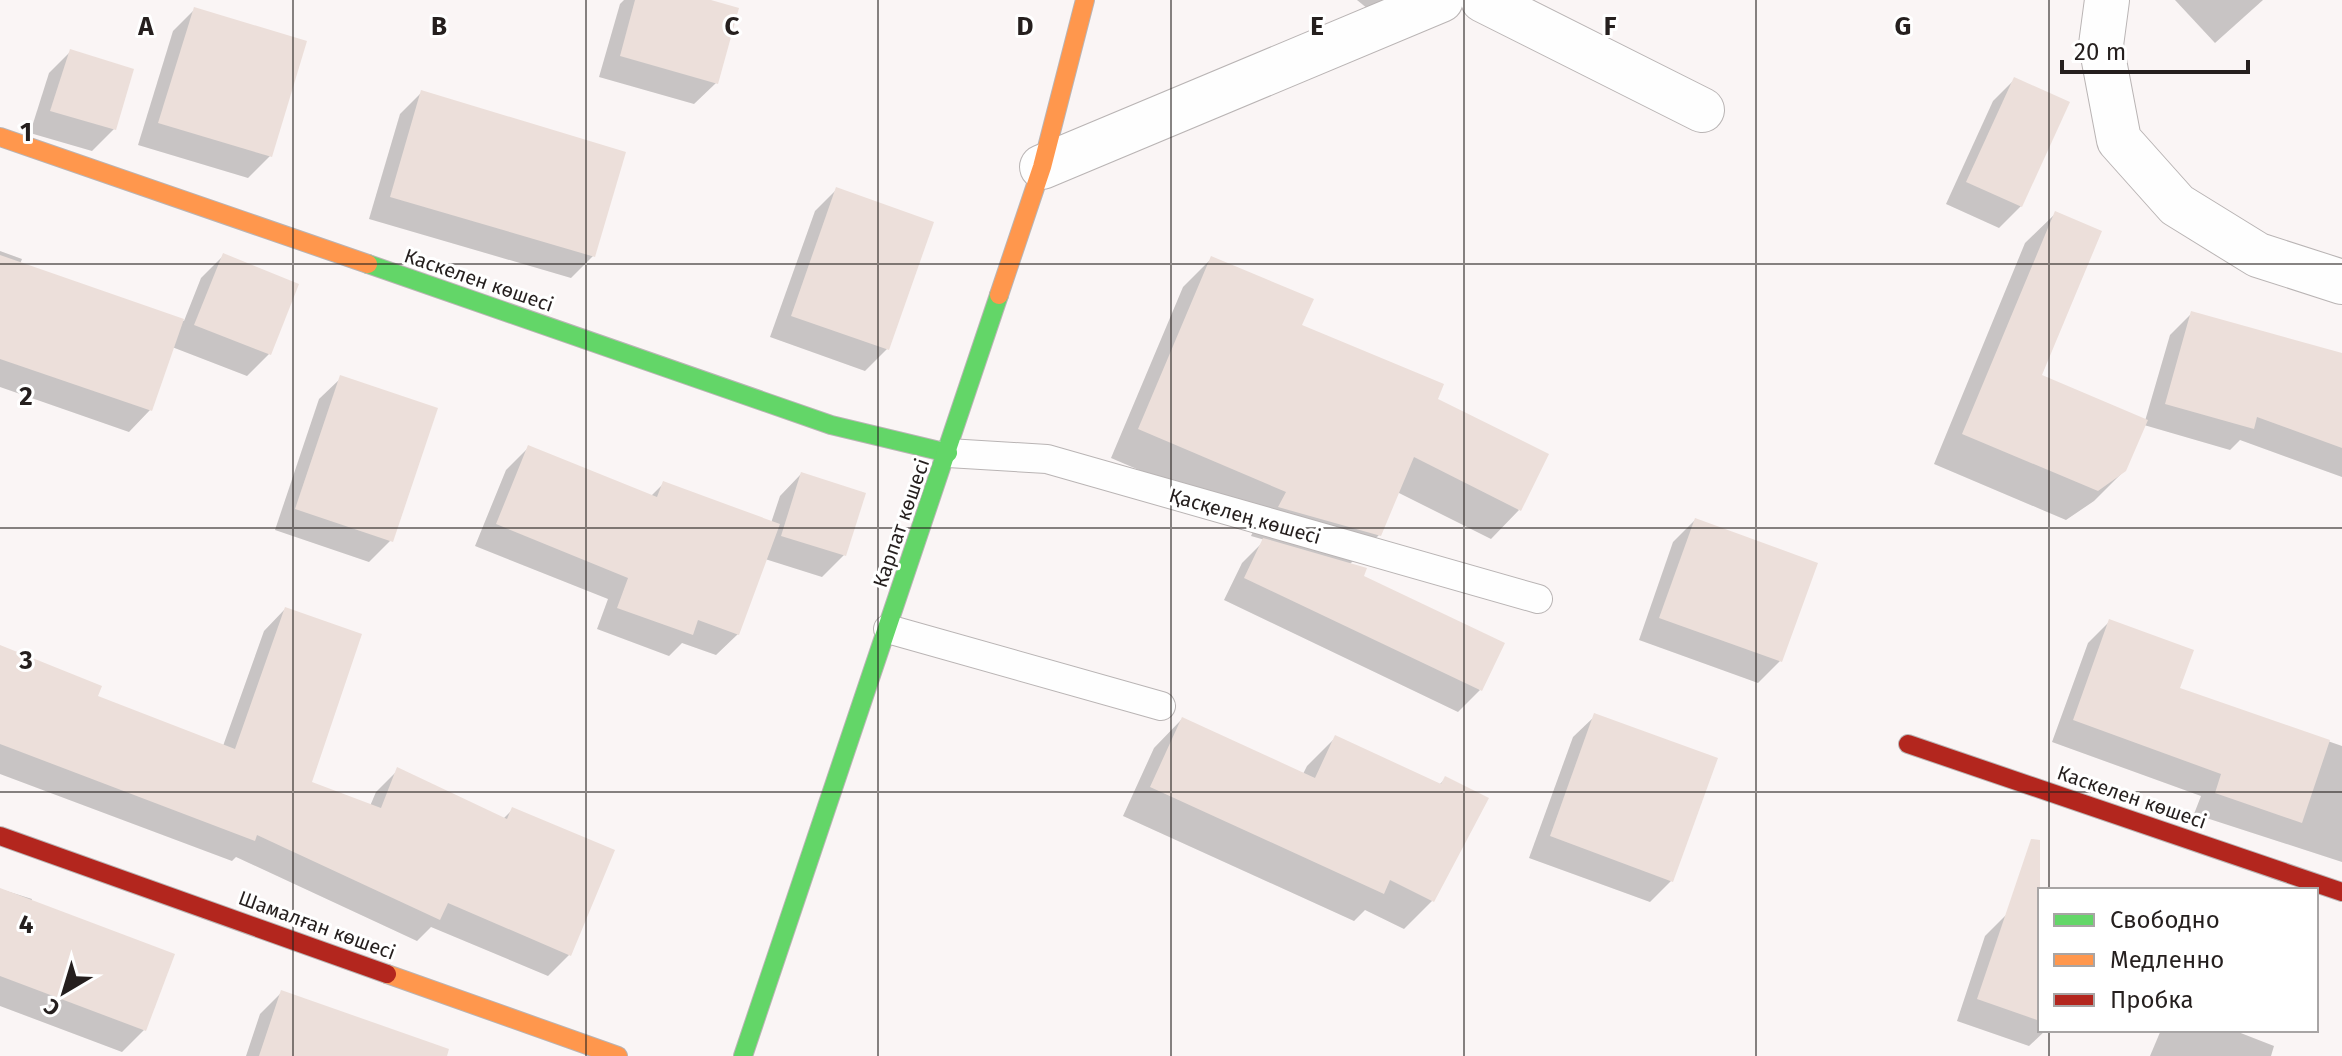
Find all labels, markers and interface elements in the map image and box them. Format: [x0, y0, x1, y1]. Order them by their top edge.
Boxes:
text: A [137, 11, 154, 42]
text: B [431, 11, 447, 42]
text: C [725, 11, 740, 42]
text: D [1017, 11, 1034, 42]
text: E [1310, 11, 1324, 42]
text: F [1604, 11, 1617, 42]
text: G [1895, 11, 1911, 42]
scale bar [2062, 24, 2248, 74]
text: 20 m [2074, 38, 2126, 66]
text: 1 [20, 117, 32, 148]
street label: Каскелен көшесі [401, 243, 557, 317]
text: 2 [19, 381, 33, 412]
street label: Карпат көшесі [868, 455, 934, 591]
street label: Қасқелең көшесі [1166, 483, 1324, 549]
text: 3 [18, 645, 33, 676]
street label: Каскелен көшесі [2054, 760, 2210, 834]
street label: Шамалған көшесі [235, 885, 399, 965]
legend [2038, 888, 2318, 1032]
text: Свободно [2110, 906, 2220, 934]
text: 4 [19, 909, 34, 940]
text: Медленно [2110, 946, 2224, 974]
north arrow [24, 952, 104, 1032]
text: Пробка [2110, 986, 2194, 1014]
text: С [38, 993, 65, 1022]

